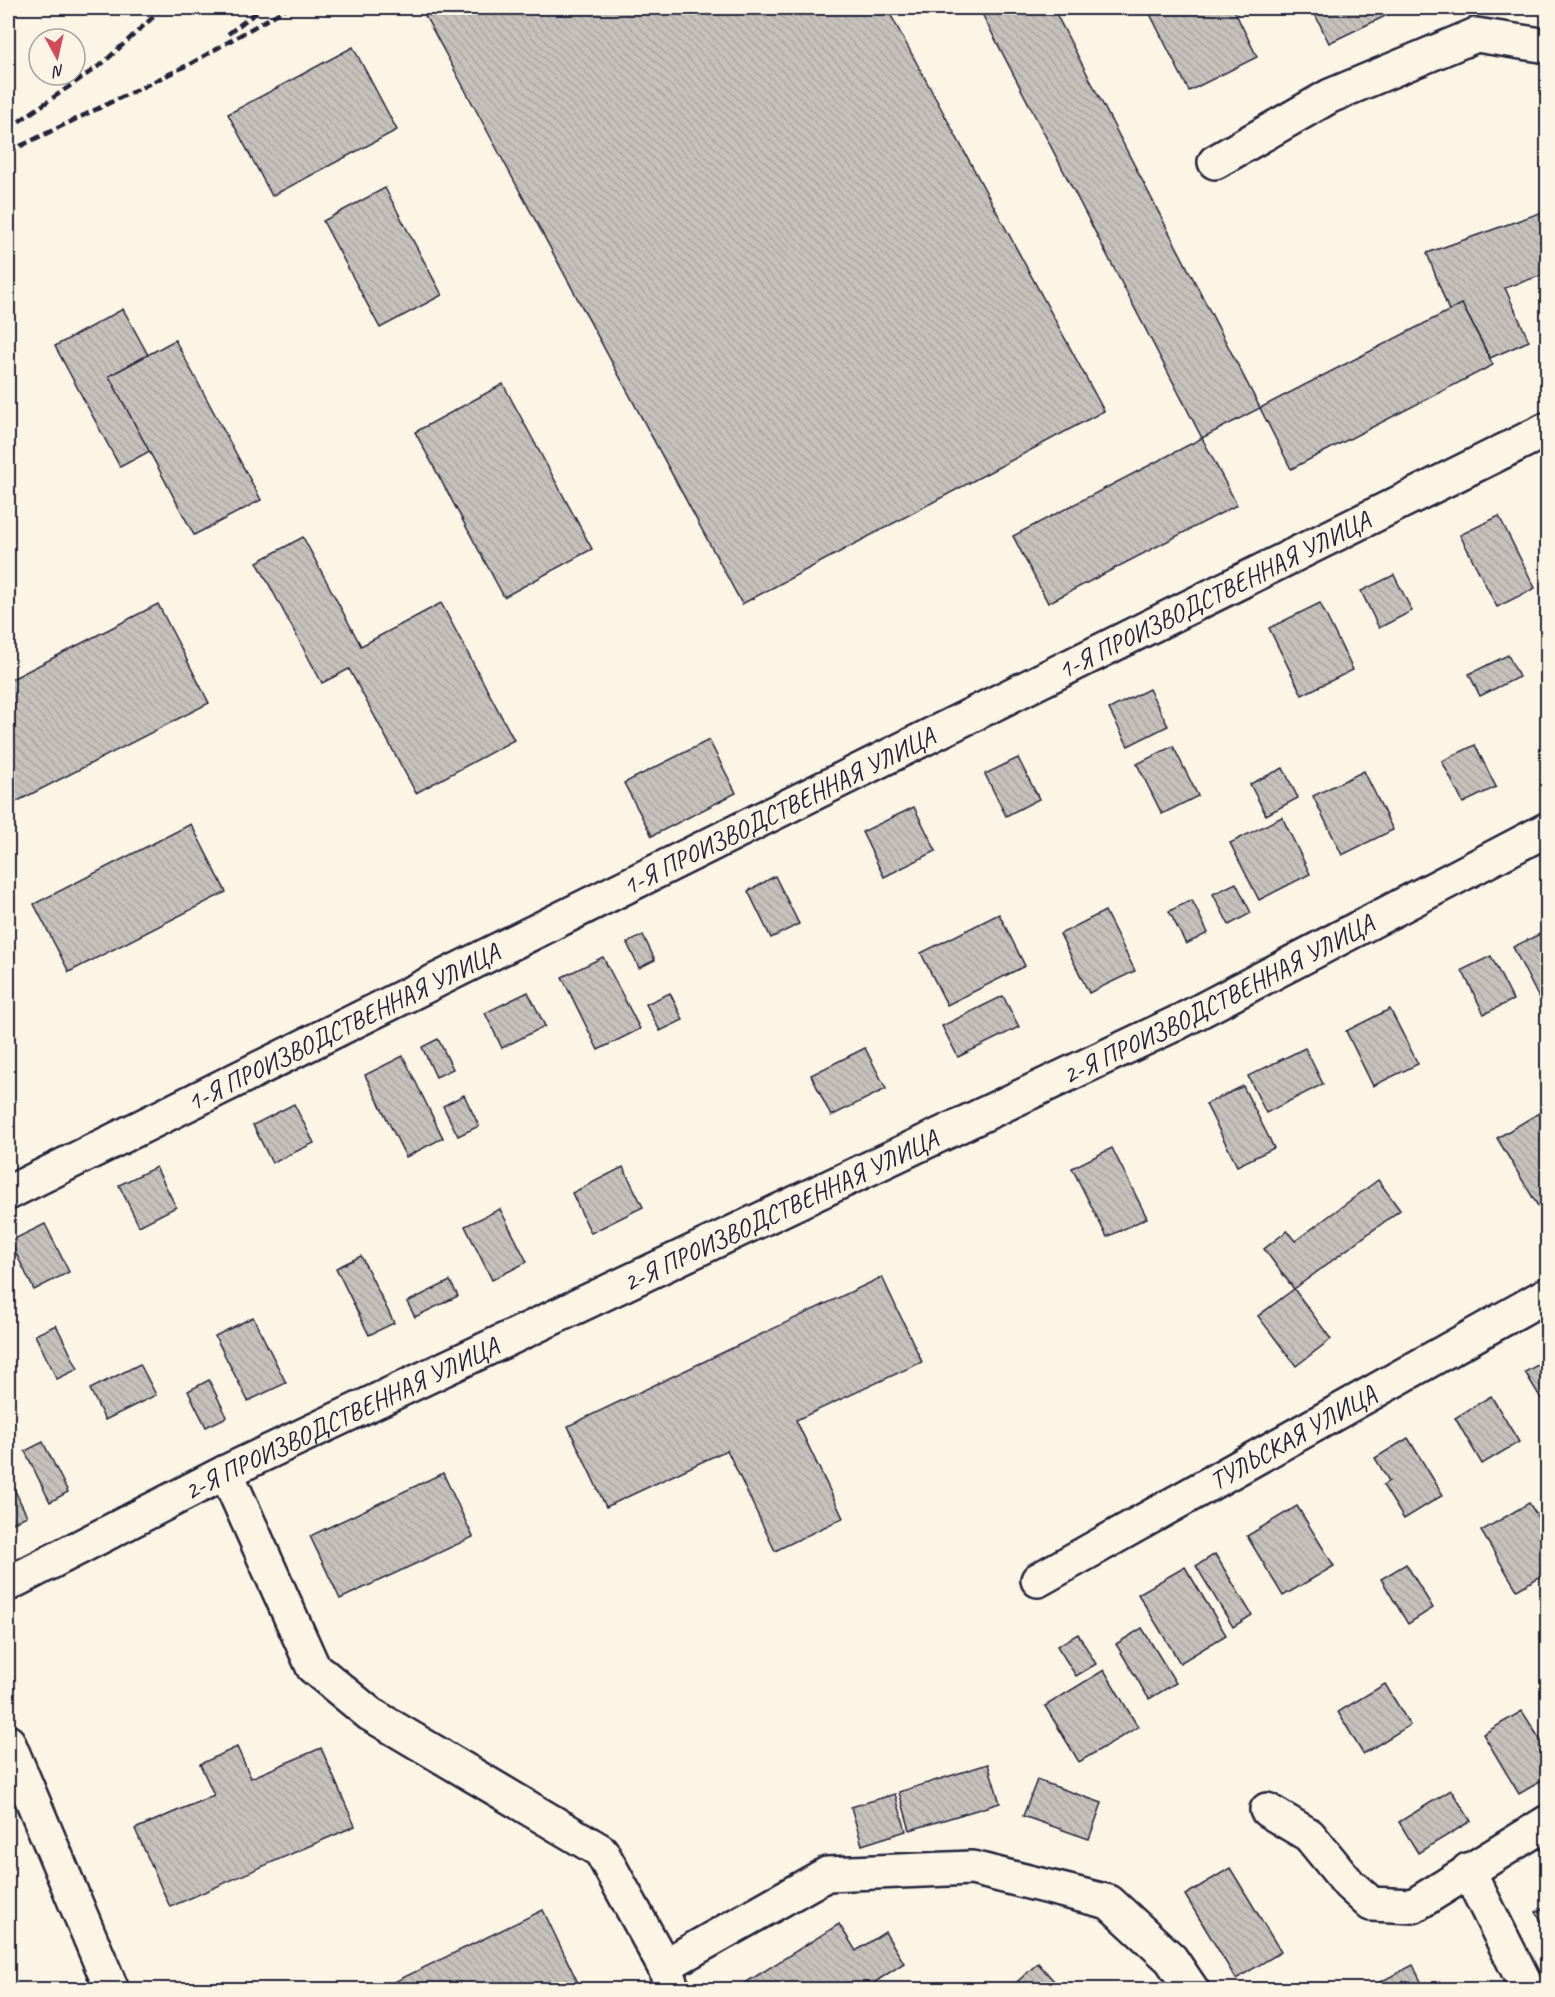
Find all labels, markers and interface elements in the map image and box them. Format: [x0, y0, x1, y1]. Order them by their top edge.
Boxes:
north arrow [27, 27, 87, 87]
text: N [50, 60, 65, 82]
street label: 1-Я ПРОИЗВОДСТВЕННАЯ УЛИЦА [1052, 503, 1377, 687]
street label: 1-Я ПРОИЗВОДСТВЕННАЯ УЛИЦА [617, 719, 942, 903]
street label: 2-Я ПРОИЗВОДСТВЕННАЯ УЛИЦА [1057, 906, 1381, 1092]
street label: 1-Я ПРОИЗВОДСТВЕННАЯ УЛИЦА [182, 935, 507, 1119]
street label: 2-Я ПРОИЗВОДСТВЕННАЯ УЛИЦА [618, 1121, 945, 1299]
street label: 2-Я ПРОИЗВОДСТВЕННАЯ УЛИЦА [178, 1329, 506, 1508]
street label: ТУЛЬСКАЯ УЛИЦА [1204, 1377, 1383, 1497]

